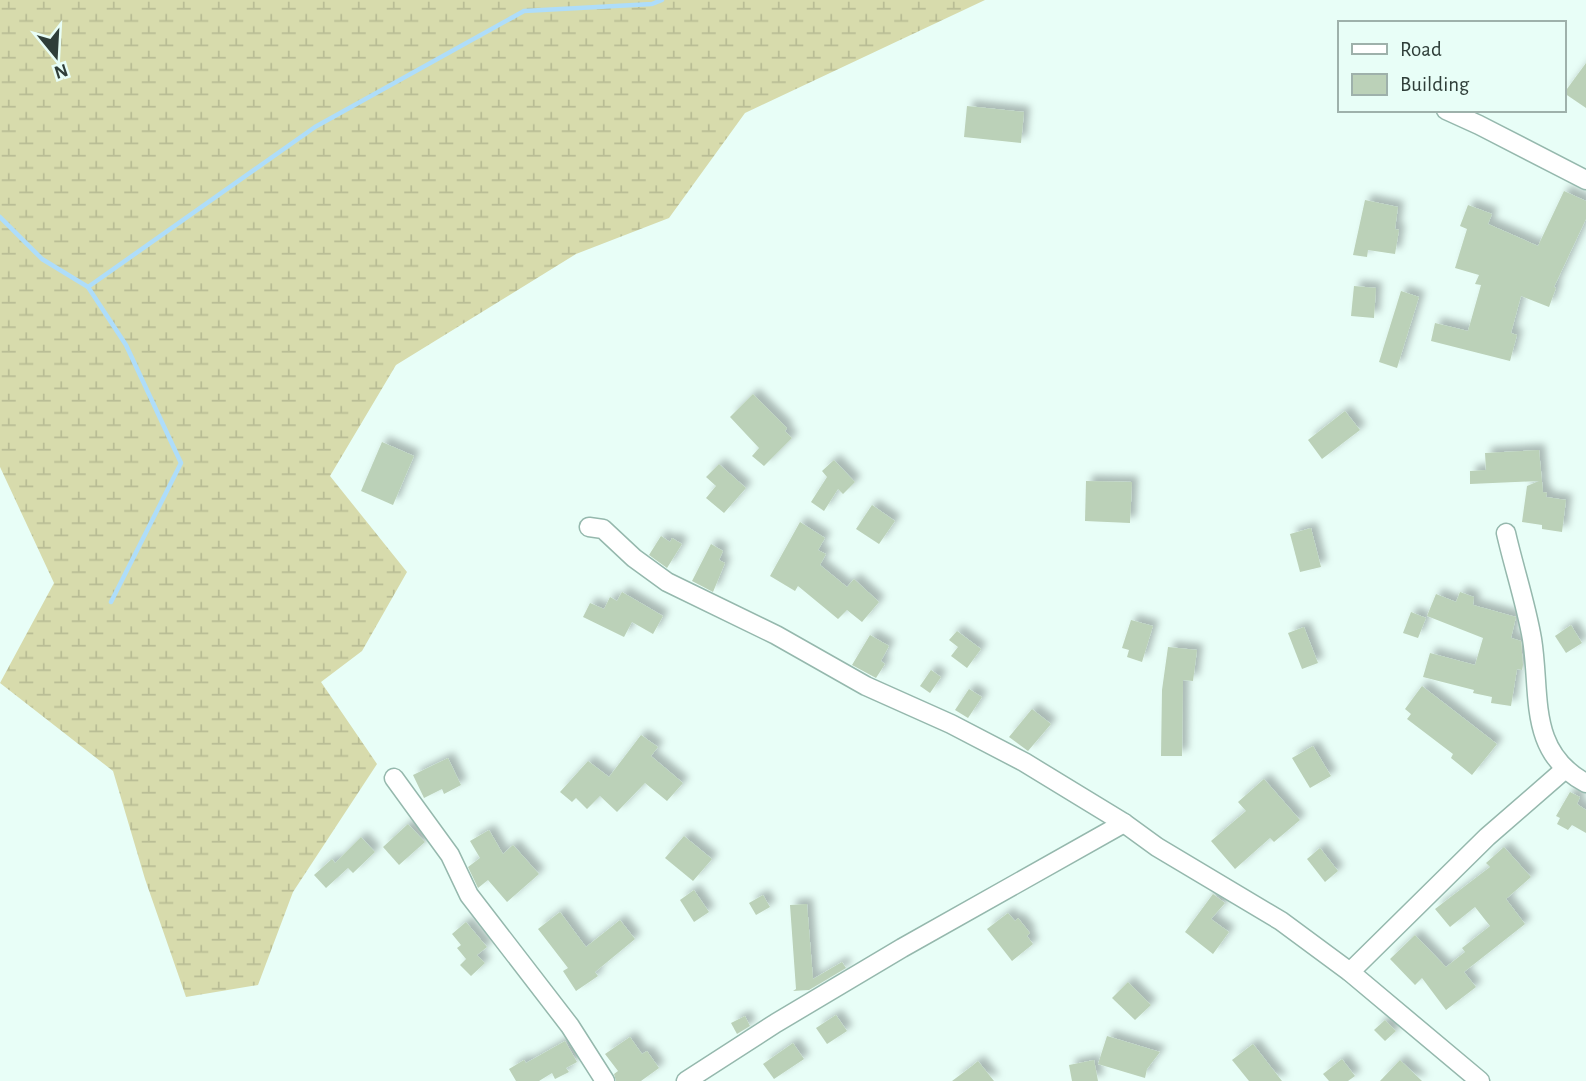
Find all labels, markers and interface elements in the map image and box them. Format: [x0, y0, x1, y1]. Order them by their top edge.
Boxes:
north arrow [21, 21, 91, 91]
legend [1338, 21, 1565, 112]
text: Road [1400, 39, 1442, 60]
text: N [52, 60, 70, 82]
text: Building [1400, 74, 1470, 95]

